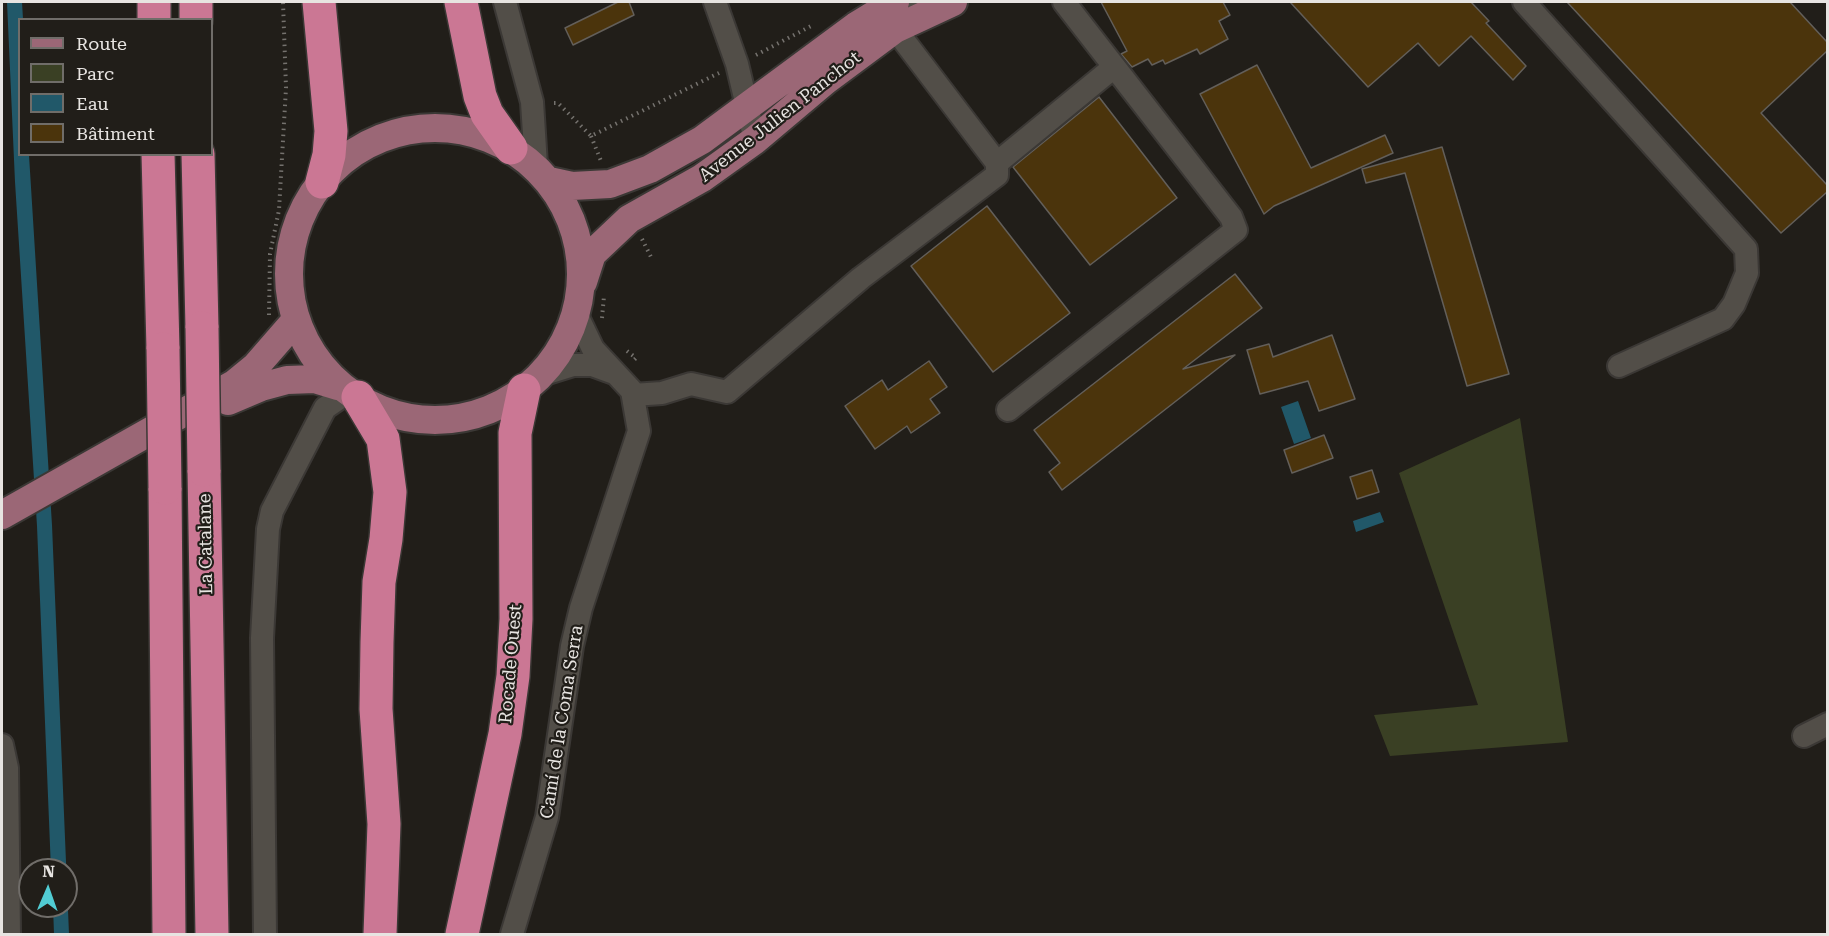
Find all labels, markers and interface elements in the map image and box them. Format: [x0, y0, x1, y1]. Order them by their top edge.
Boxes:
legend [18, 18, 213, 156]
text: Route [76, 33, 127, 54]
street label: Avenue Julien Panchot [695, 47, 865, 187]
text: Parc [76, 63, 114, 84]
text: Eau [76, 93, 109, 114]
text: Bâtiment [76, 123, 155, 144]
street label: La Catalane [194, 493, 218, 595]
street label: Rocade Ouest [495, 603, 527, 725]
street label: Camí de la Coma Serra [536, 624, 588, 820]
north arrow [18, 858, 78, 918]
text: N [42, 862, 55, 881]

